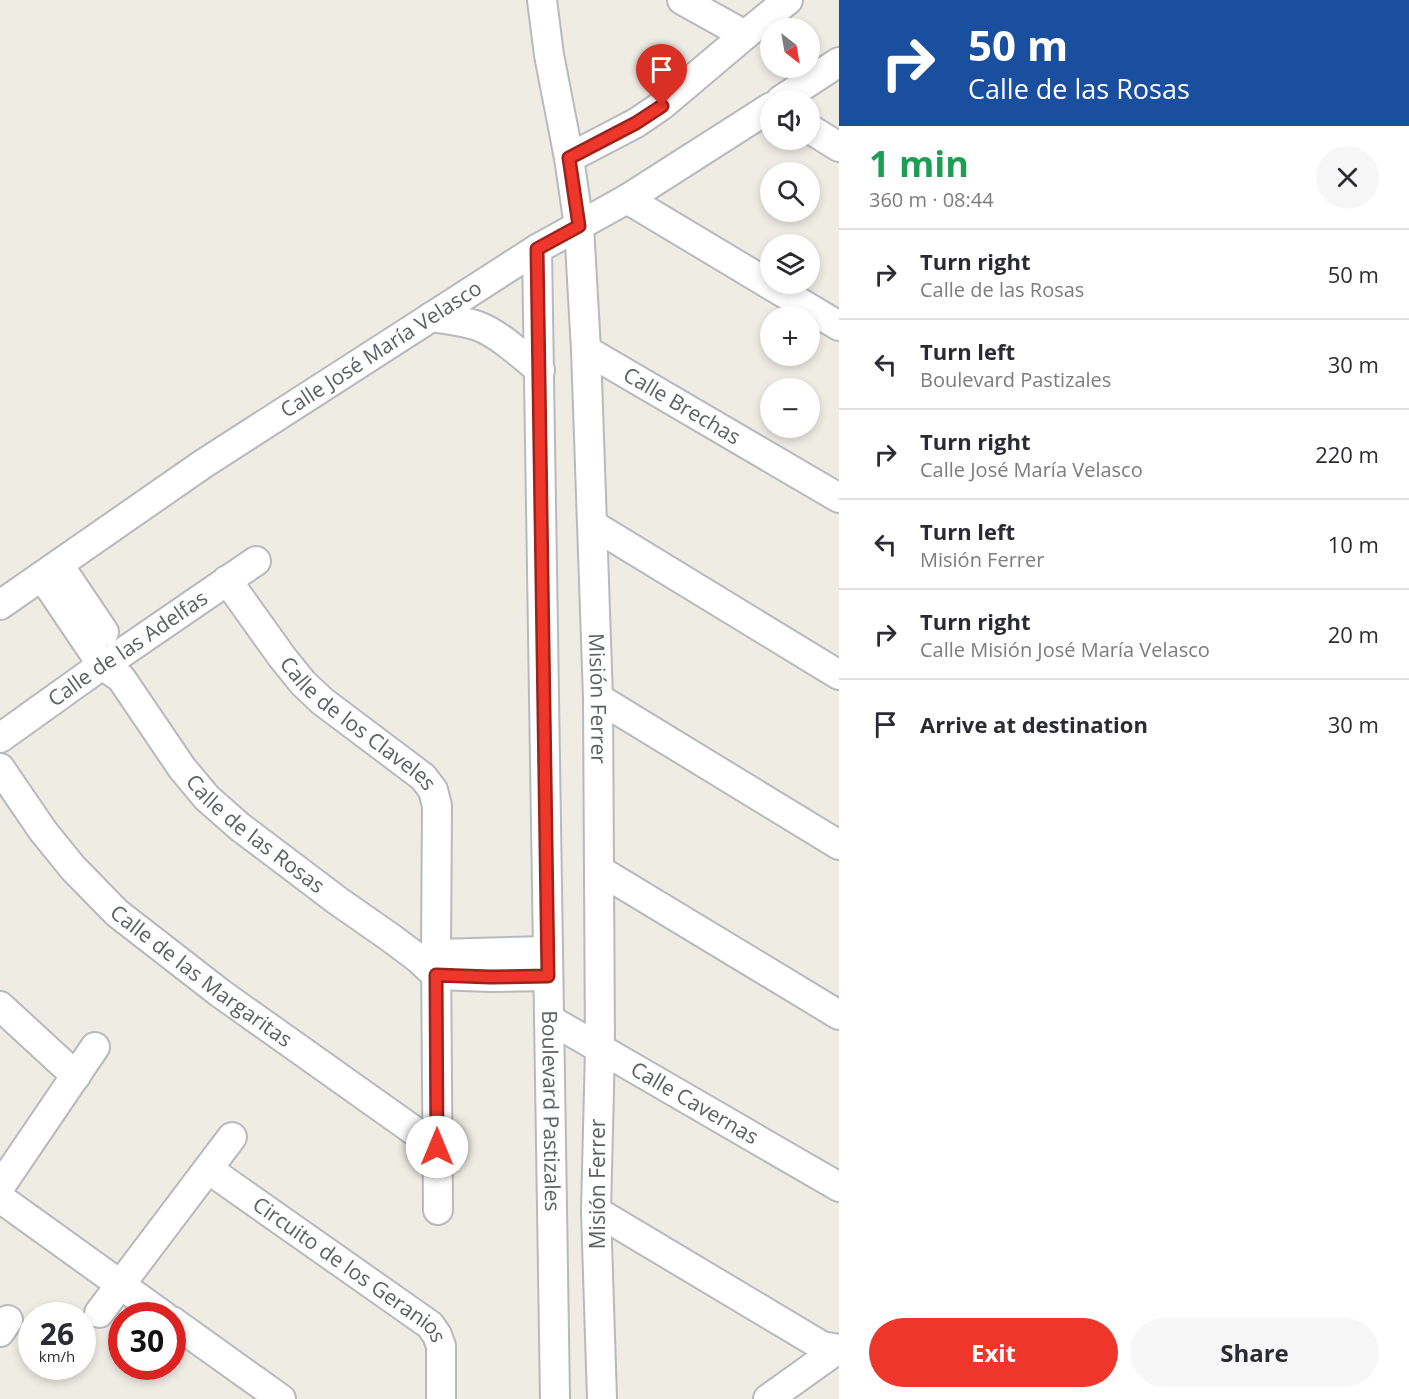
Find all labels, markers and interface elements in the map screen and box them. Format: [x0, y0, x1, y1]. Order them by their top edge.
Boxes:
text: 50 m [968, 16, 1068, 73]
north arrow [760, 18, 820, 78]
map controls [760, 18, 820, 438]
icon: right [869, 24, 947, 102]
pin [636, 44, 687, 106]
icon: arrive [645, 53, 678, 86]
text: Calle de las Rosas [968, 70, 1190, 107]
button: sound [760, 90, 820, 150]
text: 1 min [869, 139, 969, 188]
button: close [1316, 146, 1379, 209]
button: search [760, 162, 820, 222]
text: 360 m · 08:44 [869, 186, 994, 213]
button: layers [760, 234, 820, 294]
text: Turn right [920, 246, 1031, 276]
icon: right [869, 258, 902, 291]
text: 50 m [1328, 259, 1379, 289]
street label: Calle José María Velasco [275, 273, 487, 424]
text: Calle de las Rosas [920, 276, 1084, 303]
button: + [760, 306, 820, 366]
text: Turn left [920, 336, 1015, 366]
icon: left [869, 348, 902, 381]
text: 30 m [1328, 349, 1379, 379]
street label: Calle Brechas [619, 360, 746, 450]
text: Boulevard Pastizales [920, 366, 1111, 393]
button: − [760, 378, 820, 438]
text: Turn right [920, 426, 1031, 456]
icon: right [869, 438, 902, 471]
text: 220 m [1315, 439, 1379, 469]
text: Calle José María Velasco [920, 456, 1143, 483]
text: Turn left [920, 516, 1015, 546]
icon: left [869, 528, 902, 561]
text: 10 m [1328, 529, 1379, 559]
text: Misión Ferrer [920, 546, 1044, 573]
street label: Calle de las Adelfas [42, 583, 213, 712]
text: Turn right [920, 606, 1031, 636]
icon: right [869, 618, 902, 651]
text: 20 m [1328, 619, 1379, 649]
street label: Misión Ferrer [583, 633, 613, 764]
text: Calle Misión José María Velasco [920, 636, 1210, 663]
street label: Calle de los Claveles [274, 650, 443, 796]
icon: arrive [869, 708, 902, 741]
text: Arrive at destination [920, 709, 1148, 739]
text: 30 m [1328, 709, 1379, 739]
street label: Calle de las Rosas [180, 768, 331, 899]
street label: Calle de las Margaritas [105, 898, 298, 1053]
street label: Boulevard Pastizales [536, 1010, 567, 1212]
street label: Calle Cavernas [626, 1054, 764, 1150]
position arrow [405, 1115, 469, 1179]
street label: Misión Ferrer [583, 1118, 611, 1249]
street label: Circuito de los Geranios [248, 1190, 453, 1346]
speed limit sign: 30 [108, 1302, 186, 1380]
text: 26 [40, 1313, 74, 1354]
button: Exit [869, 1318, 1118, 1387]
button: Share [1130, 1318, 1379, 1387]
text: km/h [39, 1346, 75, 1366]

